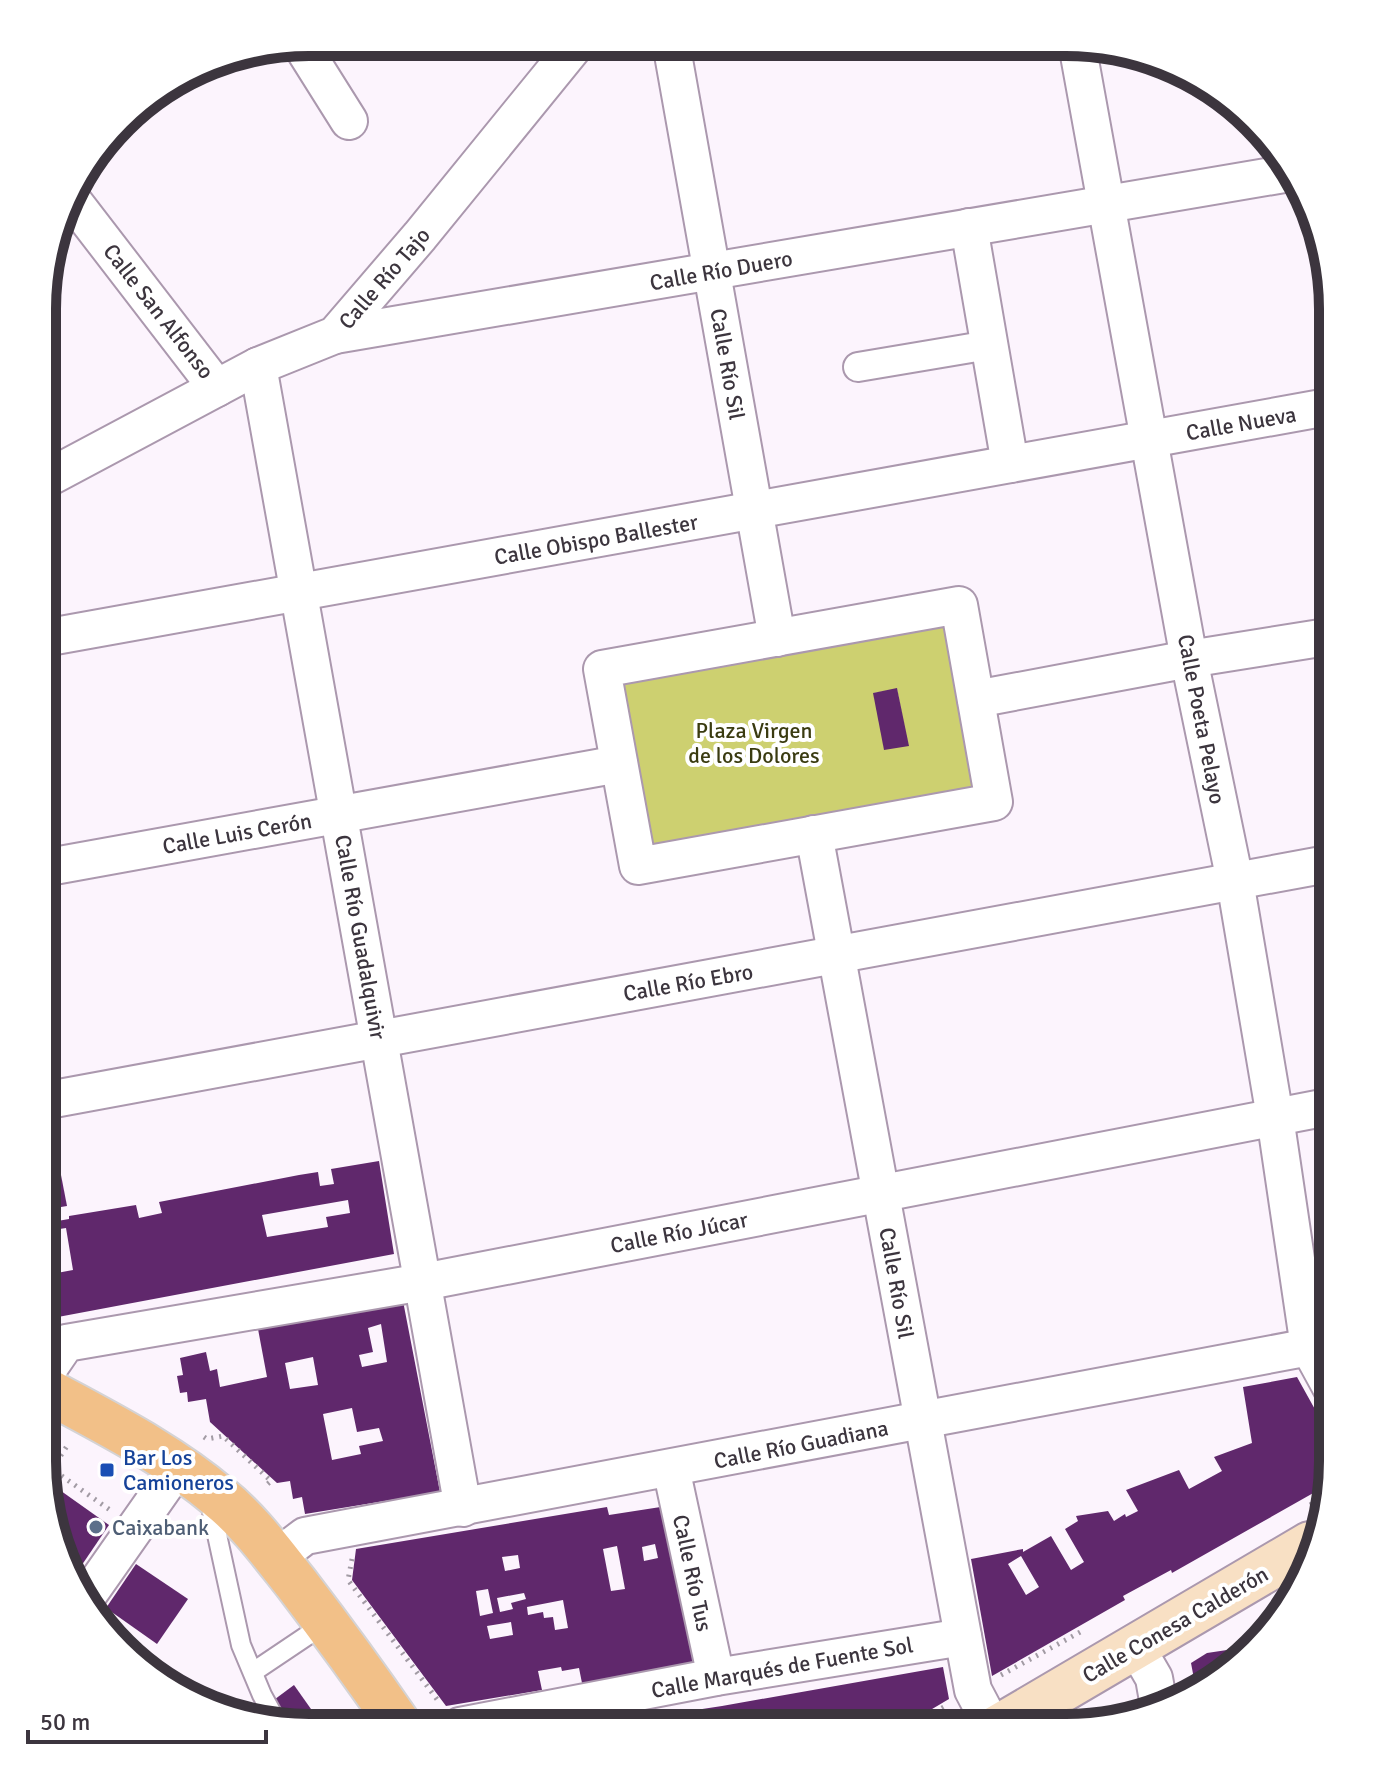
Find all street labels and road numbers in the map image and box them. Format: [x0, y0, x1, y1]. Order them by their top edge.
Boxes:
street label: Calle Río Tajo [333, 222, 436, 335]
street label: Calle San Alfonso [97, 238, 220, 384]
street label: Calle Río Duero [648, 245, 795, 296]
street label: Calle Río Sil [704, 306, 751, 422]
street label: Calle Nueva [1184, 401, 1298, 446]
street label: Calle Obispo Ballester [492, 508, 700, 571]
street label: Calle Poeta Pelayo [1172, 632, 1231, 806]
street label: Calle Luis Cerón [160, 807, 314, 860]
street label: Calle Río Guadalquivir [329, 833, 392, 1042]
street label: Calle Río Ebro [621, 958, 755, 1007]
street label: Calle Río Júcar [608, 1206, 750, 1259]
street label: Calle Río Sil [873, 1225, 920, 1341]
street label: Calle Río Guadiana [712, 1414, 891, 1475]
street label: Calle Río Tus [667, 1512, 718, 1634]
street label: Calle Conesa Calderón [1077, 1560, 1273, 1689]
street label: Calle Marqués de Fuente Sol [649, 1631, 915, 1704]

